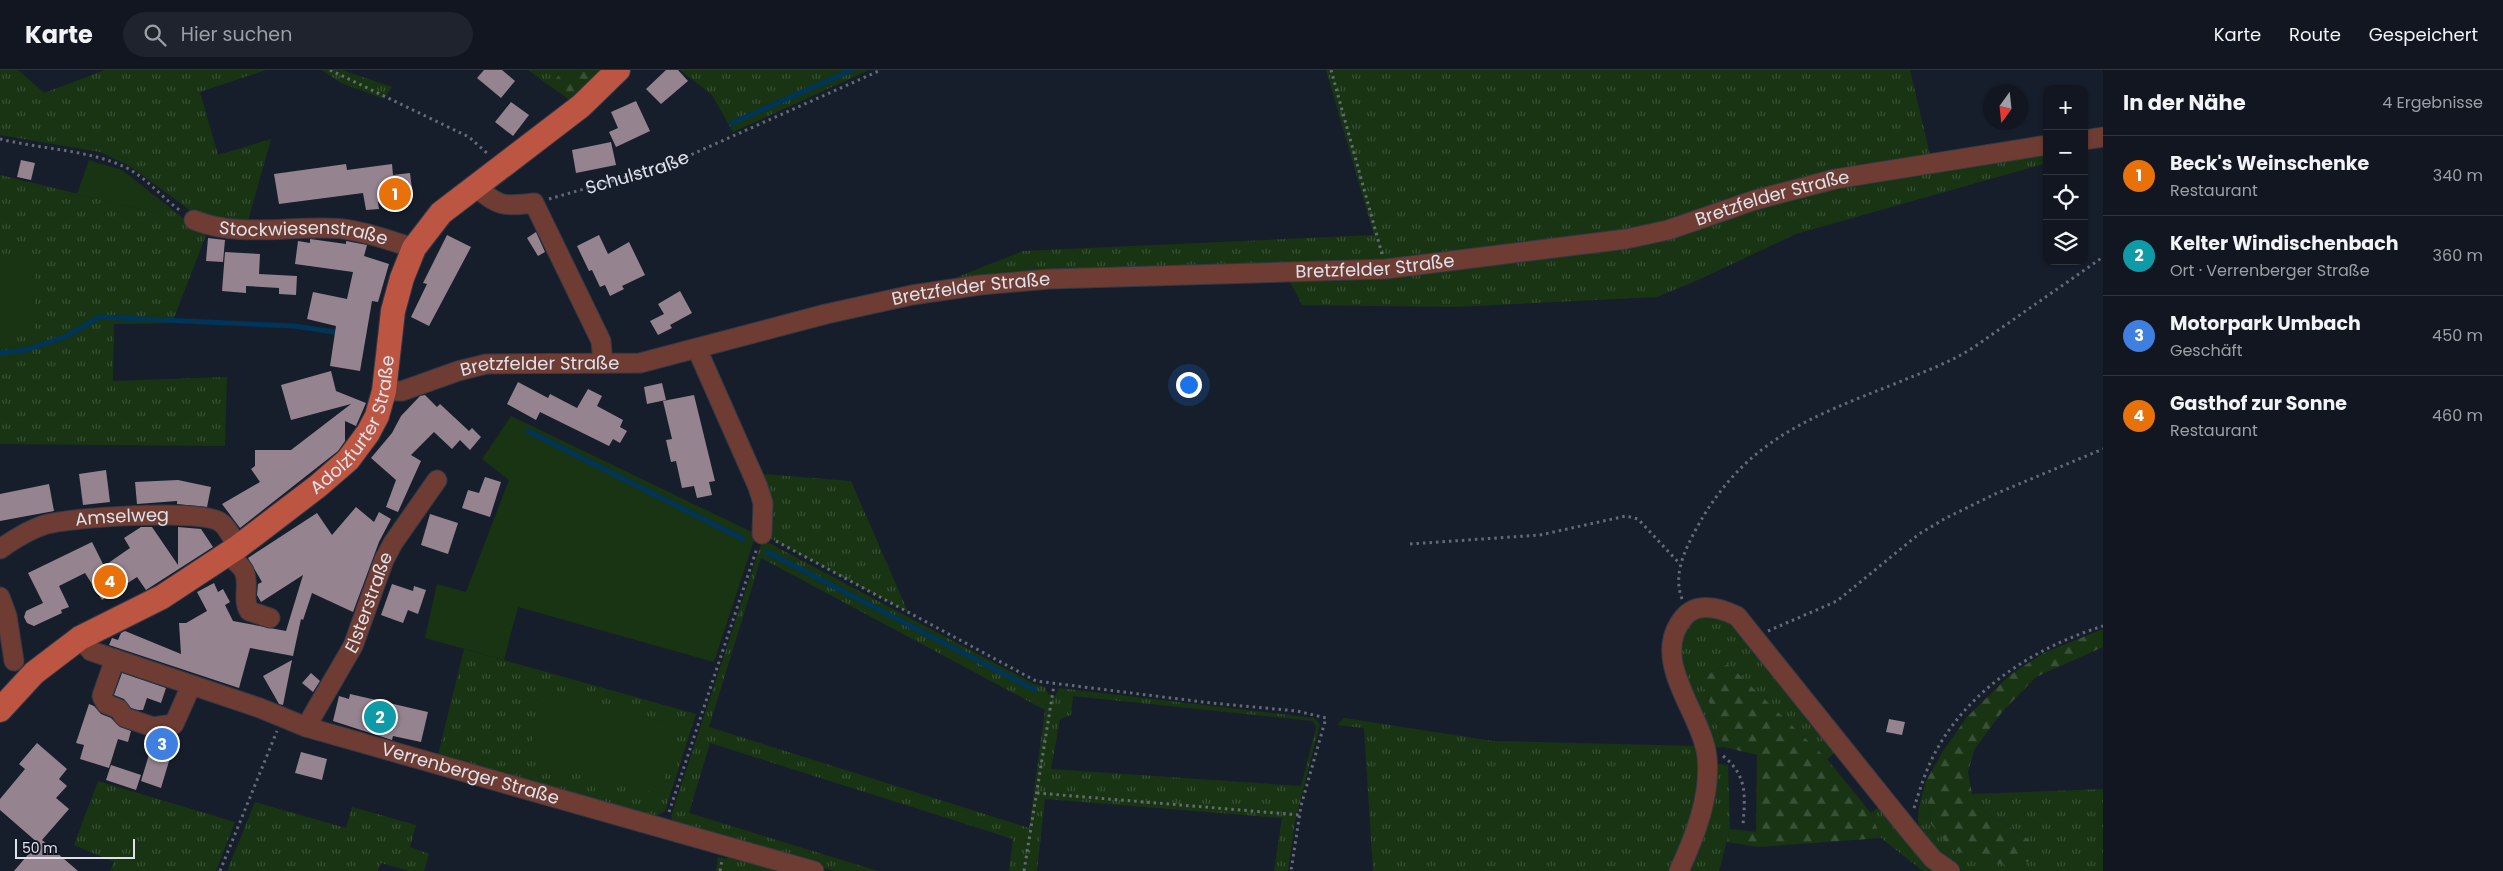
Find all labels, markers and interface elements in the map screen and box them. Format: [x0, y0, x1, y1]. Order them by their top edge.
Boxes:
search box [123, 12, 473, 57]
text: Karte [25, 18, 93, 51]
icon: search [141, 21, 169, 49]
text: Hier suchen [181, 21, 292, 48]
text: Karte [2214, 22, 2261, 47]
text: Route [2289, 22, 2341, 47]
text: Gespeichert [2369, 22, 2478, 47]
north arrow [1983, 85, 2028, 130]
map controls [2043, 85, 2088, 265]
button: + [2043, 85, 2088, 130]
text: In der Nähe [2123, 88, 2246, 117]
text: 4 Ergebnisse [2382, 91, 2483, 114]
button: − [2043, 130, 2088, 175]
street label: Schulstraße [582, 144, 693, 200]
text: Beck's Weinschenke [2170, 150, 2369, 177]
street label: Bretzfelder Straße [1692, 164, 1851, 232]
text: 1 [2136, 164, 2142, 187]
text: 340 m [2433, 164, 2483, 187]
pin: 1 [379, 175, 411, 213]
button: locate [2043, 175, 2088, 220]
text: Restaurant [2170, 179, 2258, 202]
street label: Stockwiesenstraße [217, 214, 391, 251]
button: layers [2043, 220, 2088, 265]
text: Kelter Windischenbach [2170, 230, 2399, 257]
text: 2 [2134, 244, 2144, 267]
text: 360 m [2433, 244, 2483, 267]
street label: Bretzfelder Straße [1295, 248, 1456, 284]
text: Ort · Verrenberger Straße [2170, 259, 2370, 282]
street label: Bretzfelder Straße [889, 266, 1051, 311]
text: Motorpark Umbach [2170, 310, 2361, 337]
text: 3 [2134, 324, 2144, 347]
text: 450 m [2432, 324, 2483, 347]
text: Geschäft [2170, 339, 2243, 362]
street label: Bretzfelder Straße [458, 350, 620, 382]
street label: Adolzfurter Straße [305, 354, 400, 500]
your location [1176, 372, 1202, 398]
text: Gasthof zur Sonne [2170, 390, 2347, 417]
text: 4 [2134, 404, 2144, 427]
text: 460 m [2432, 404, 2483, 427]
text: Restaurant [2170, 419, 2258, 442]
street label: Amselweg [74, 502, 169, 532]
street label: Elsterstraße [338, 547, 398, 658]
pin: 4 [94, 562, 126, 600]
pin: 2 [364, 698, 396, 736]
pin: 3 [146, 725, 178, 763]
street label: Verrenberger Straße [379, 736, 562, 810]
scale bar [15, 836, 135, 859]
text: 50 m [22, 838, 58, 858]

